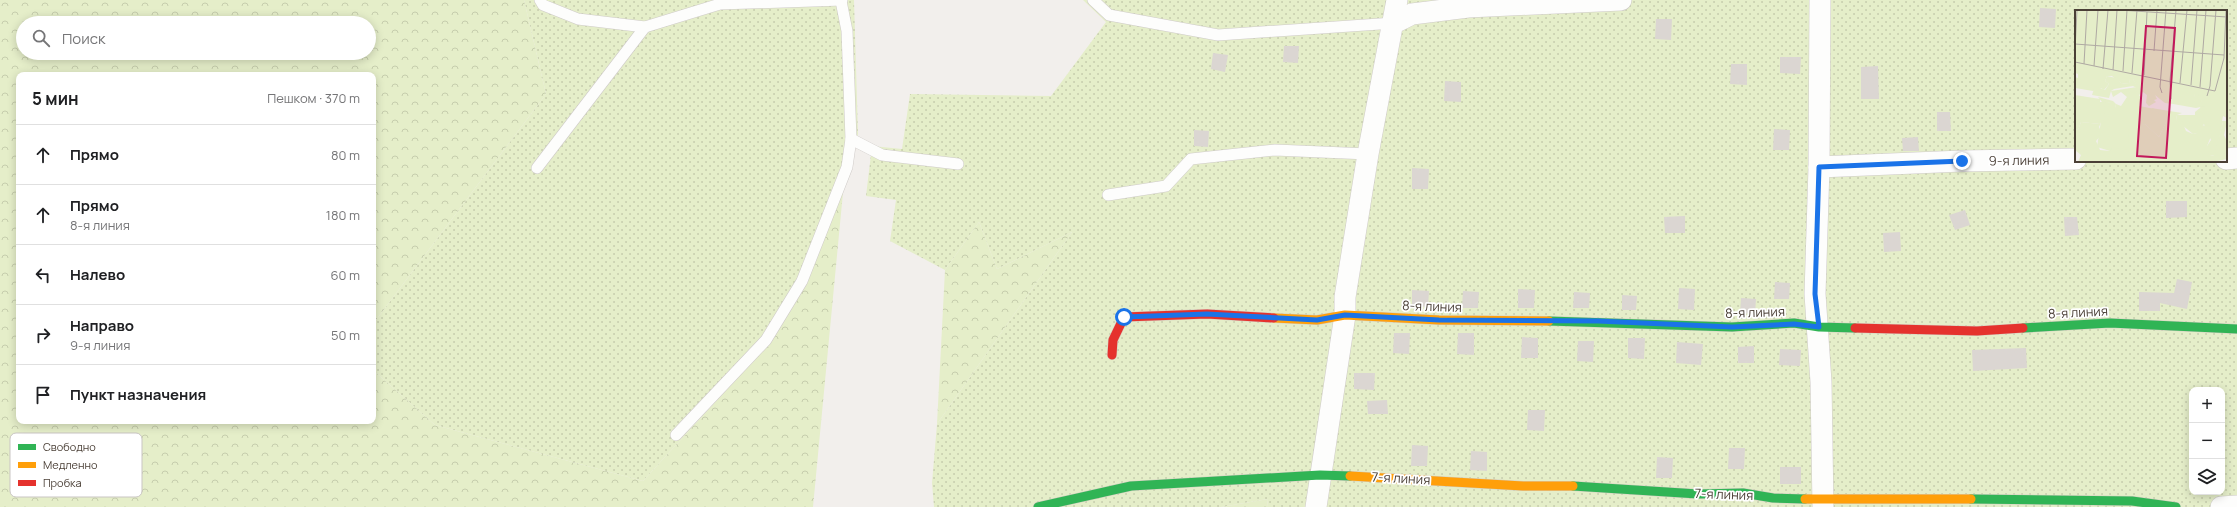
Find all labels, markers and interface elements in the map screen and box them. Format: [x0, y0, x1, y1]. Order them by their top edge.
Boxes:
inset map [2075, 10, 2227, 162]
search box [16, 16, 376, 60]
icon: search [30, 27, 52, 49]
text: Поиск [62, 28, 106, 49]
text: 5 мин [32, 87, 79, 110]
text: Пешком · 370 m [267, 89, 360, 107]
icon: ahead [32, 144, 54, 166]
text: Прямо [70, 144, 119, 165]
text: 80 m [331, 146, 360, 164]
street label: 9-я линия [1989, 150, 2049, 170]
route end [1953, 152, 1971, 170]
text: Прямо [70, 195, 119, 216]
icon: ahead [32, 204, 54, 226]
text: 180 m [326, 206, 360, 224]
text: 8-я линия [70, 216, 130, 234]
icon: left [32, 264, 54, 286]
text: Налево [70, 264, 125, 285]
text: 60 m [330, 266, 360, 284]
street label: 8-я линия [1402, 296, 1462, 316]
street label: 8-я линия [2048, 301, 2108, 323]
street label: 8-я линия [1725, 302, 1785, 322]
route start [1115, 308, 1133, 326]
text: Направо [70, 315, 134, 336]
icon: right [32, 324, 54, 346]
text: 50 m [331, 326, 360, 344]
text: 9-я линия [70, 336, 130, 354]
icon: arrive [32, 384, 54, 406]
text: Пункт назначения [70, 384, 206, 405]
map controls [2189, 387, 2225, 495]
button: + [2189, 387, 2225, 423]
button: − [2189, 423, 2225, 459]
legend [10, 433, 142, 497]
text: Свободно [43, 439, 96, 454]
text: Медленно [43, 457, 98, 472]
button: layers [2189, 459, 2225, 495]
street label: 7-я линия [1371, 467, 1431, 489]
text: Пробка [43, 475, 82, 490]
street label: 7-я линия [1694, 484, 1754, 504]

